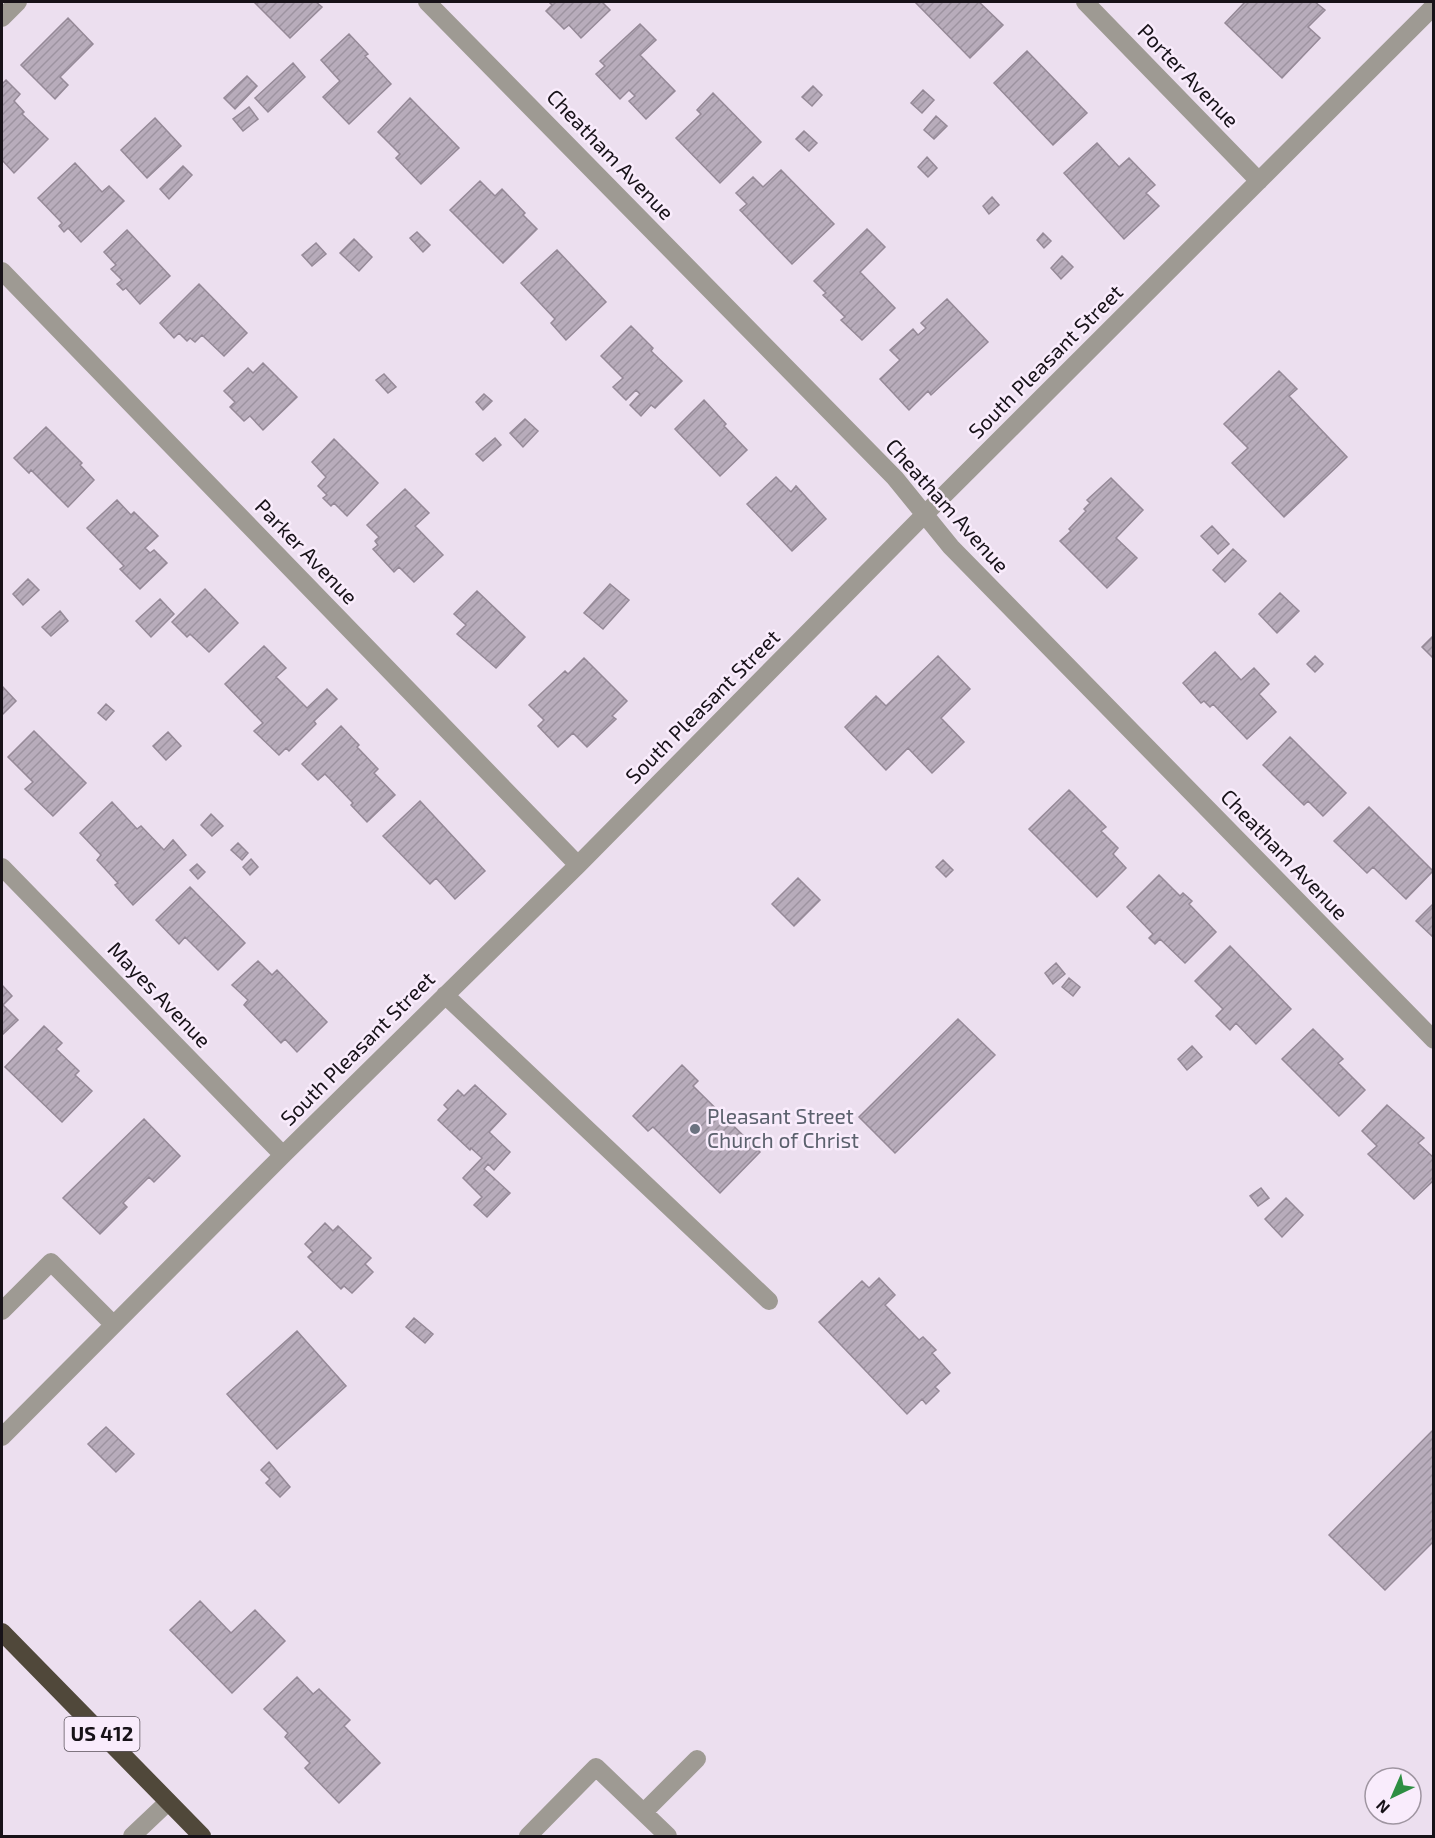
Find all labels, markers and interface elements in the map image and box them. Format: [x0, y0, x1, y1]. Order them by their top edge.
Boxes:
street label: Porter Avenue [1133, 18, 1245, 132]
street label: Cheatham Avenue [542, 84, 680, 224]
street label: South Pleasant Street [963, 279, 1127, 443]
street label: Cheatham Avenue [881, 433, 1015, 577]
street label: Parker Avenue [251, 493, 363, 609]
street label: South Pleasant Street [620, 624, 784, 788]
street label: Cheatham Avenue [1216, 784, 1354, 924]
street label: Mayes Avenue [103, 936, 217, 1052]
street label: South Pleasant Street [275, 966, 439, 1130]
place label: Pleasant Street Church of Christ [707, 1103, 859, 1152]
marker: Pleasant Street Church of Christ [688, 1122, 702, 1136]
road number: US 412 [64, 1717, 140, 1751]
north arrow [1363, 1766, 1423, 1826]
text: N [1371, 1796, 1393, 1818]

